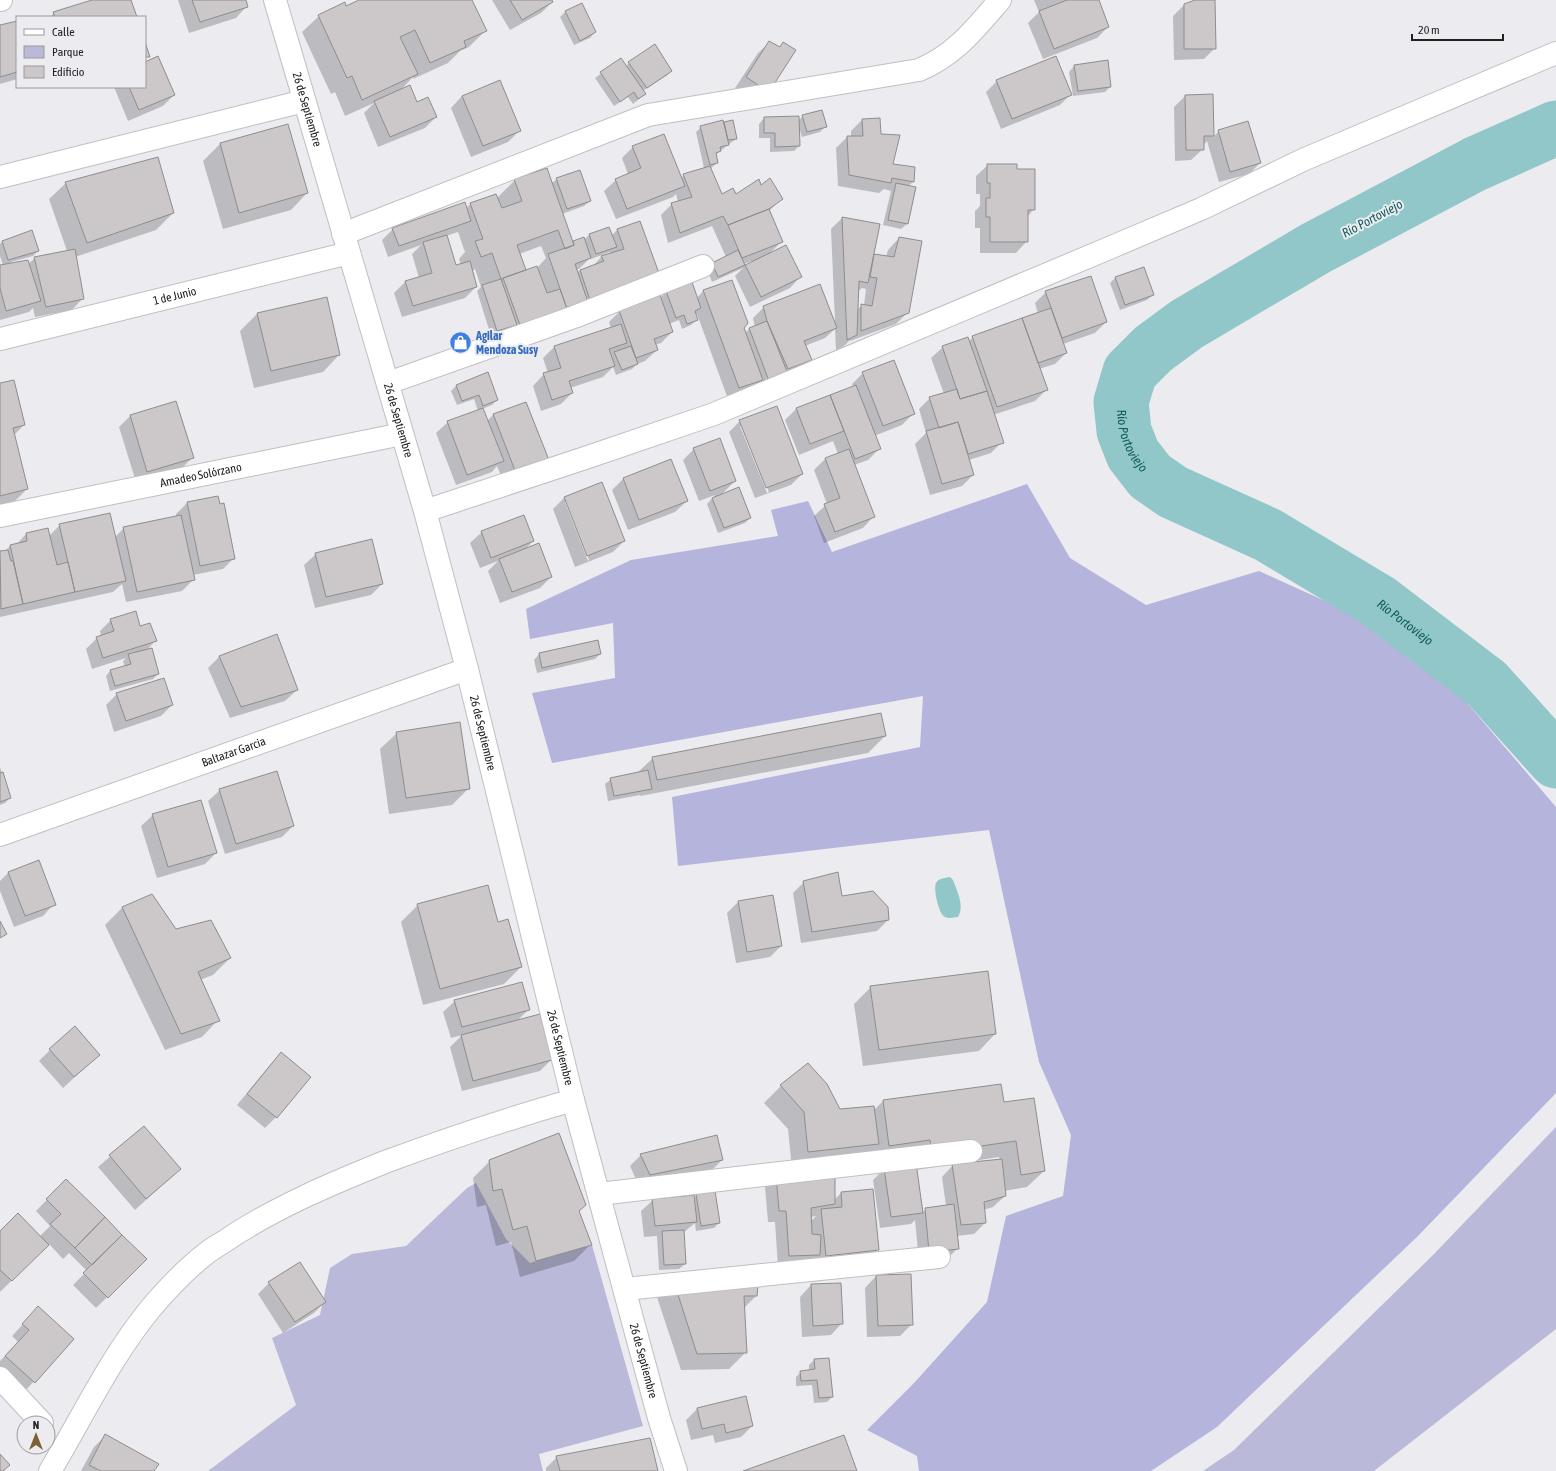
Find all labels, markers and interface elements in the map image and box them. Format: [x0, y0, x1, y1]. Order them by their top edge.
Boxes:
legend [16, 16, 146, 88]
scale bar [1412, 16, 1503, 42]
text: 20 m [1418, 23, 1440, 37]
text: Calle [52, 25, 75, 39]
text: Parque [52, 45, 84, 59]
text: Edificio [52, 65, 85, 79]
street label: 26 de Septiembre [290, 70, 325, 148]
water label: Río Portoviejo [1339, 196, 1405, 241]
street label: 1 de Junio [152, 284, 198, 308]
place label: Agilar Mendoza Susy [475, 329, 538, 357]
shop icon: Agilar Mendoza Susy [448, 330, 474, 356]
street label: 26 de Septiembre [381, 381, 416, 459]
water label: Río Portoviejo [1114, 409, 1151, 475]
street label: Amadeo Solórzano [159, 460, 243, 490]
water label: Río Portoviejo [1374, 596, 1436, 648]
street label: 26 de Septiembre [467, 694, 499, 772]
street label: Baltazar Garcia [200, 734, 268, 770]
street label: 26 de Septiembre [544, 1009, 576, 1087]
street label: 26 de Septiembre [627, 1322, 660, 1400]
north arrow [16, 1415, 56, 1455]
text: N [33, 1419, 39, 1431]

